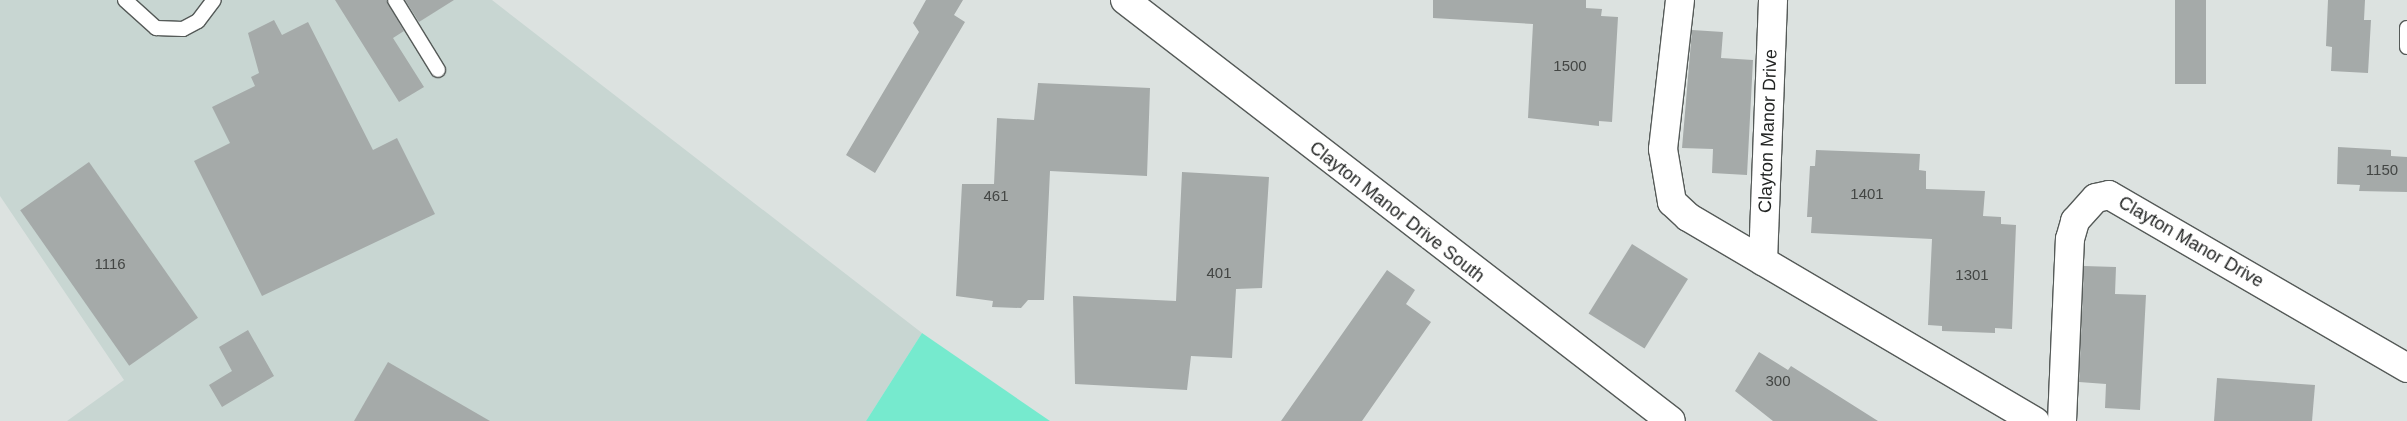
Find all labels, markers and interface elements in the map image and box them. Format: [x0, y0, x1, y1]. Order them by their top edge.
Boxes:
street label: Clayton Manor Drive [1754, 49, 1782, 213]
house number: 1500 [1553, 57, 1587, 75]
street label: Clayton Manor Drive South [1305, 137, 1489, 287]
house number: 1150 [2366, 161, 2398, 179]
house number: 1401 [1850, 185, 1884, 203]
house number: 461 [983, 187, 1009, 205]
street label: Clayton Manor Drive [2115, 192, 2267, 292]
house number: 1116 [94, 255, 126, 273]
house number: 401 [1206, 264, 1232, 282]
house number: 1301 [1955, 266, 1989, 284]
house number: 300 [1765, 372, 1791, 390]

